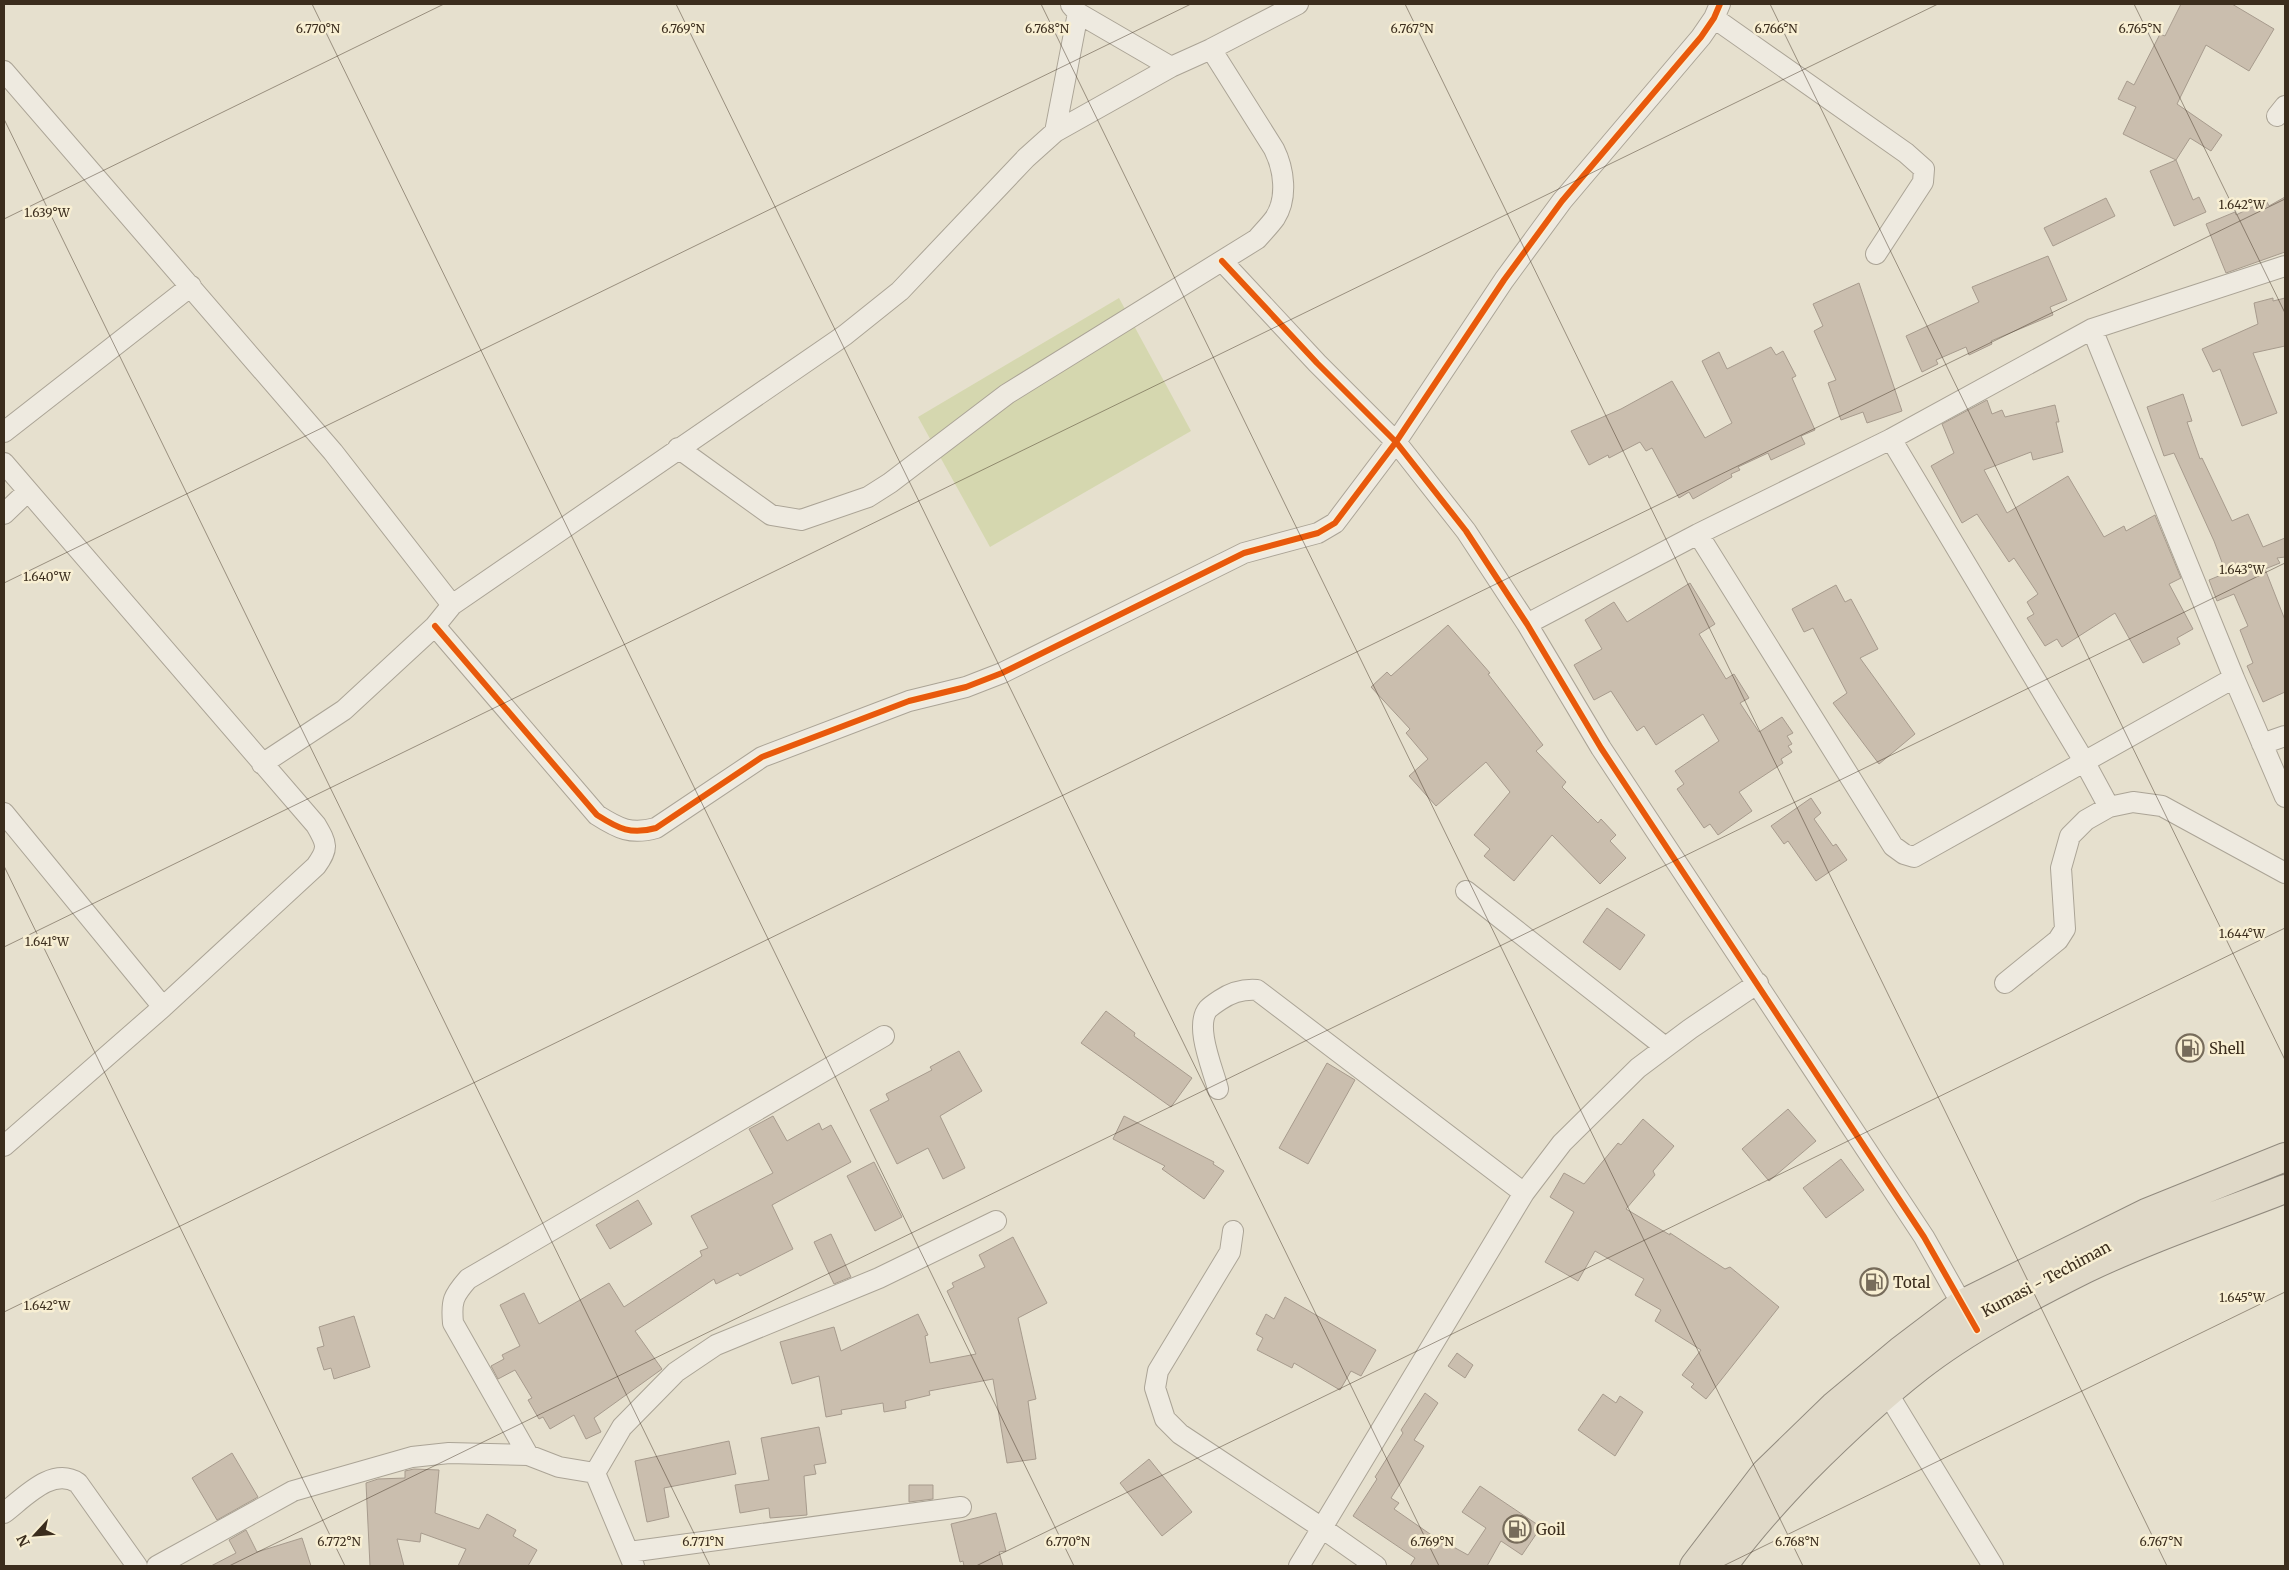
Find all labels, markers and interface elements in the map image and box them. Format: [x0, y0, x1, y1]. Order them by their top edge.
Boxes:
text: 6.770°N [296, 21, 341, 36]
text: 6.769°N [661, 21, 706, 36]
text: 6.768°N [1025, 21, 1070, 36]
text: 6.767°N [1391, 21, 1434, 36]
text: 6.766°N [1754, 21, 1798, 36]
text: 6.765°N [2119, 21, 2162, 36]
text: 1.642°W [2219, 197, 2266, 212]
text: 1.639°W [24, 205, 71, 220]
text: 1.643°W [2219, 562, 2266, 577]
text: 1.640°W [23, 569, 72, 584]
text: 1.644°W [2219, 926, 2266, 941]
text: 1.641°W [25, 934, 70, 949]
fuel station icon: Shell [2175, 1033, 2205, 1063]
place label: Shell [2209, 1039, 2245, 1058]
street label: Kumasi - Techiman [1978, 1237, 2114, 1321]
fuel station icon: Total [1859, 1267, 1889, 1297]
place label: Total [1893, 1273, 1931, 1292]
text: 1.645°W [2219, 1290, 2266, 1305]
text: 1.642°W [24, 1298, 71, 1313]
north arrow [10, 1510, 60, 1560]
fuel station icon: Goil [1502, 1514, 1532, 1544]
place label: Goil [1536, 1520, 1566, 1539]
text: N [13, 1532, 34, 1550]
text: 6.772°N [317, 1534, 362, 1549]
text: 6.771°N [682, 1534, 724, 1549]
text: 6.770°N [1046, 1534, 1091, 1549]
text: 6.769°N [1410, 1534, 1455, 1549]
text: 6.768°N [1775, 1534, 1820, 1549]
text: 6.767°N [2140, 1534, 2183, 1549]

